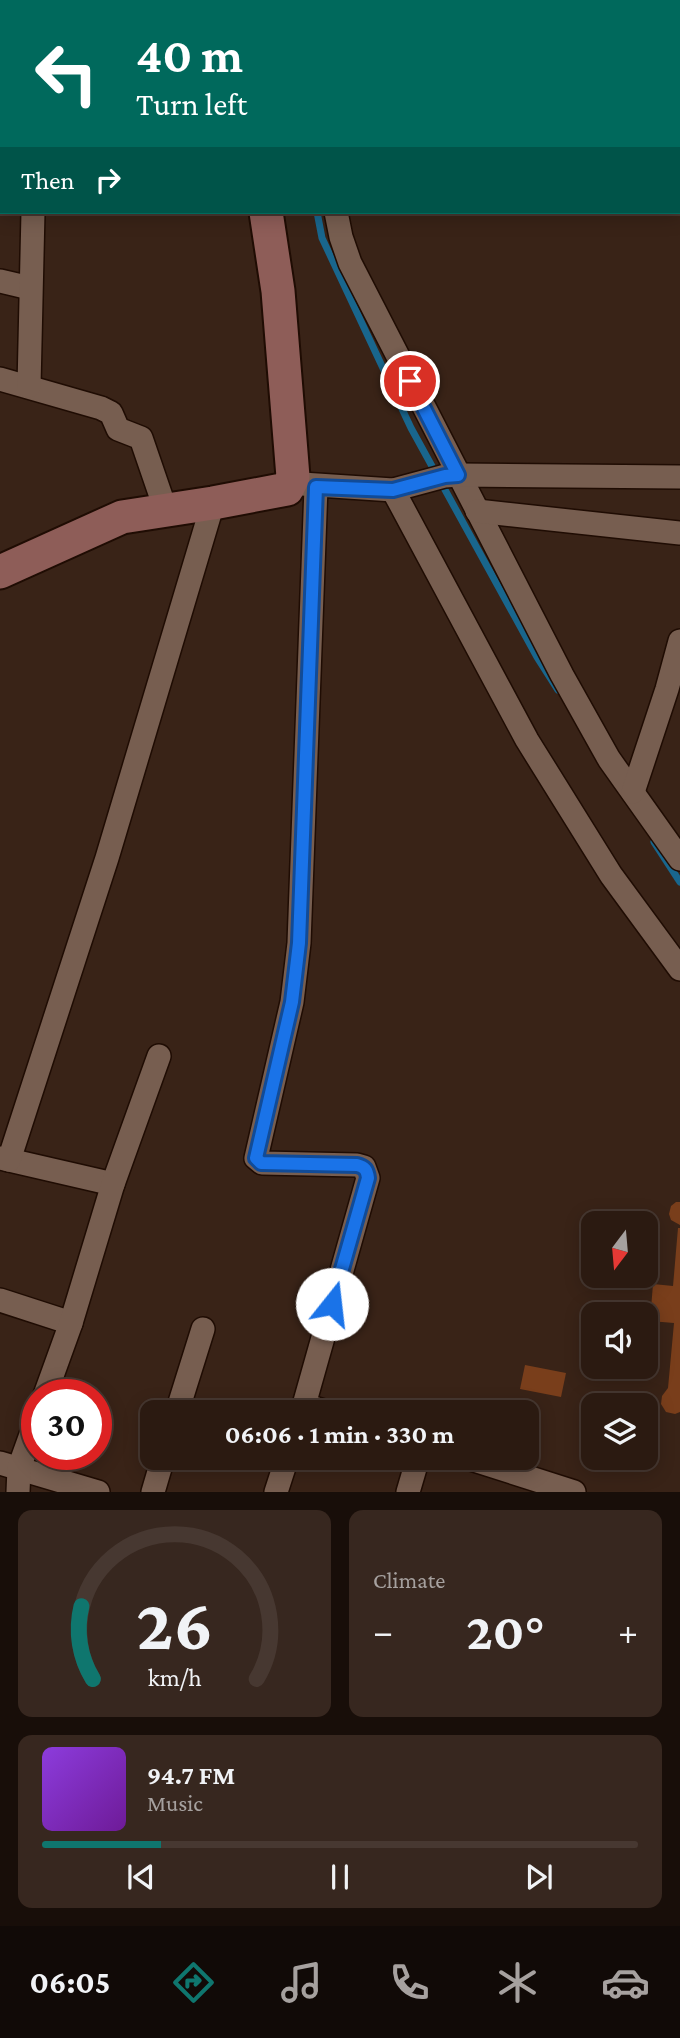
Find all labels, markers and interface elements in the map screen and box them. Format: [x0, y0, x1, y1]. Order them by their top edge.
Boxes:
icon: left [21, 28, 112, 119]
text: 40 m [136, 28, 243, 83]
text: Turn left [136, 86, 247, 122]
icon: right [89, 161, 127, 199]
text: Then [21, 166, 75, 195]
pin [380, 351, 440, 411]
icon: arrive [391, 362, 429, 400]
north arrow [581, 1211, 658, 1288]
map controls [581, 1211, 658, 1470]
position arrow [295, 1267, 369, 1341]
button: sound [581, 1302, 658, 1379]
speed limit sign: 30 [21, 1379, 112, 1470]
button: layers [581, 1393, 658, 1470]
text: 06:06 · 1 min · 330 m [225, 1420, 454, 1449]
text: Climate [373, 1567, 445, 1593]
text: 26 [136, 1585, 213, 1666]
text: 20° [466, 1602, 545, 1660]
text: − [373, 1610, 393, 1652]
text: + [618, 1610, 638, 1652]
text: km/h [148, 1664, 201, 1691]
text: 94.7 FM [147, 1761, 235, 1790]
text: Music [147, 1790, 203, 1816]
icon: previous [122, 1858, 160, 1896]
icon: pause [321, 1858, 359, 1896]
icon: next [520, 1858, 558, 1896]
icon: directions [169, 1958, 218, 2007]
icon: music [277, 1958, 326, 2007]
icon: phone [385, 1958, 434, 2007]
icon: climate [493, 1958, 542, 2007]
icon: car [601, 1958, 650, 2007]
text: 06:05 [30, 1964, 110, 2000]

